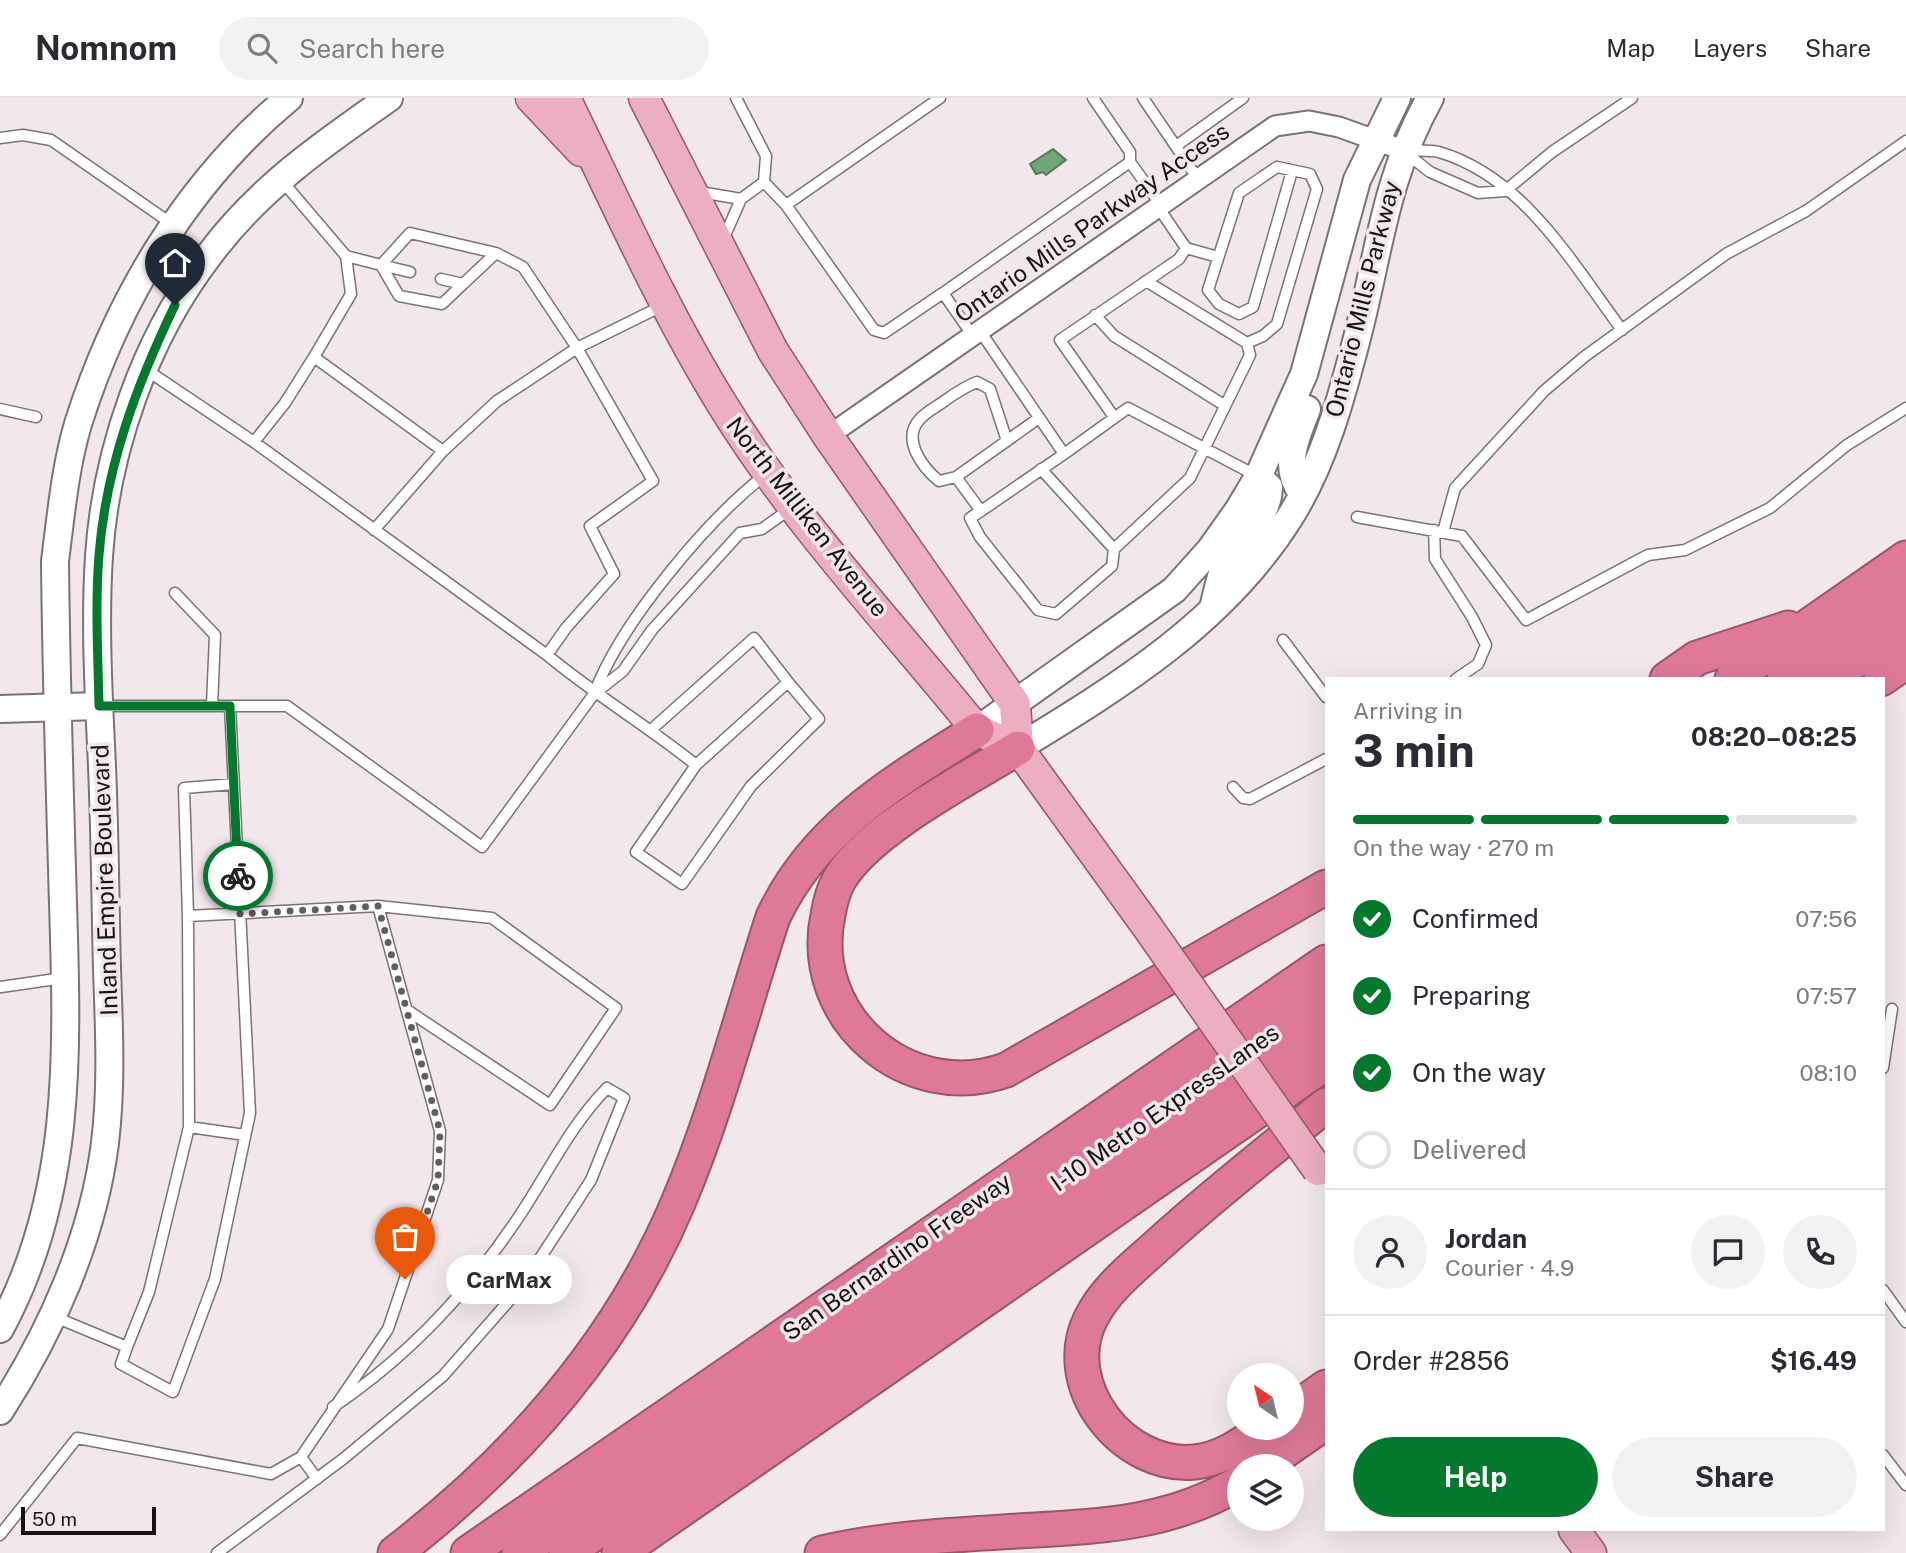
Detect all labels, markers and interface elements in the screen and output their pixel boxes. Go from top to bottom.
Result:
search box [219,17,709,80]
text: Nomnom [35,29,177,67]
icon: search [243,29,281,67]
text: Search here [299,33,445,64]
text: Map [1606,34,1655,62]
text: Layers [1693,34,1767,62]
text: Share [1805,34,1871,62]
street label: Ontario Mills Parkway Access [949,116,1234,328]
street label: Ontario Mills Parkway [1319,178,1405,420]
pin [145,233,205,305]
icon: home [156,244,194,282]
street label: North Milliken Avenue [721,411,894,622]
text: Arriving in [1353,697,1463,724]
text: 08:20–08:25 [1691,721,1857,752]
text: 3 min [1353,723,1475,777]
street label: Inland Empire Boulevard [85,744,123,1016]
text: On the way · 270 m [1353,834,1554,861]
courier [203,841,273,911]
icon: bike [219,857,257,895]
icon: check [1353,900,1391,938]
text: Confirmed [1412,903,1539,934]
text: 07:56 [1795,905,1857,932]
icon: check [1353,977,1391,1015]
text: Preparing [1412,980,1531,1011]
text: 07:57 [1796,982,1857,1009]
street label: I-10 Metro ExpressLanes [1045,1018,1284,1197]
icon: check [1353,1054,1391,1092]
text: On the way [1412,1057,1546,1088]
text: 08:10 [1800,1059,1857,1086]
text: Delivered [1412,1134,1527,1165]
street label: San Bernardino Freeway [777,1166,1016,1346]
pin [375,1207,435,1279]
button: person [1353,1215,1427,1289]
button: chat [1691,1215,1765,1289]
button: phone [1783,1215,1857,1289]
icon: bag [386,1218,424,1256]
text: Jordan [1445,1223,1527,1254]
callout: CarMax [447,1254,573,1304]
text: Courier · 4.9 [1445,1254,1574,1281]
text: CarMax [466,1266,552,1293]
text: Order #2856 [1353,1345,1509,1376]
text: $16.49 [1770,1345,1857,1376]
north arrow [1227,1363,1304,1440]
map controls [1227,1363,1304,1531]
button: Help [1353,1437,1598,1517]
button: Share [1612,1437,1857,1517]
button: layers [1227,1454,1304,1531]
scale bar [21,1504,156,1536]
text: 50 m [32,1508,77,1530]

